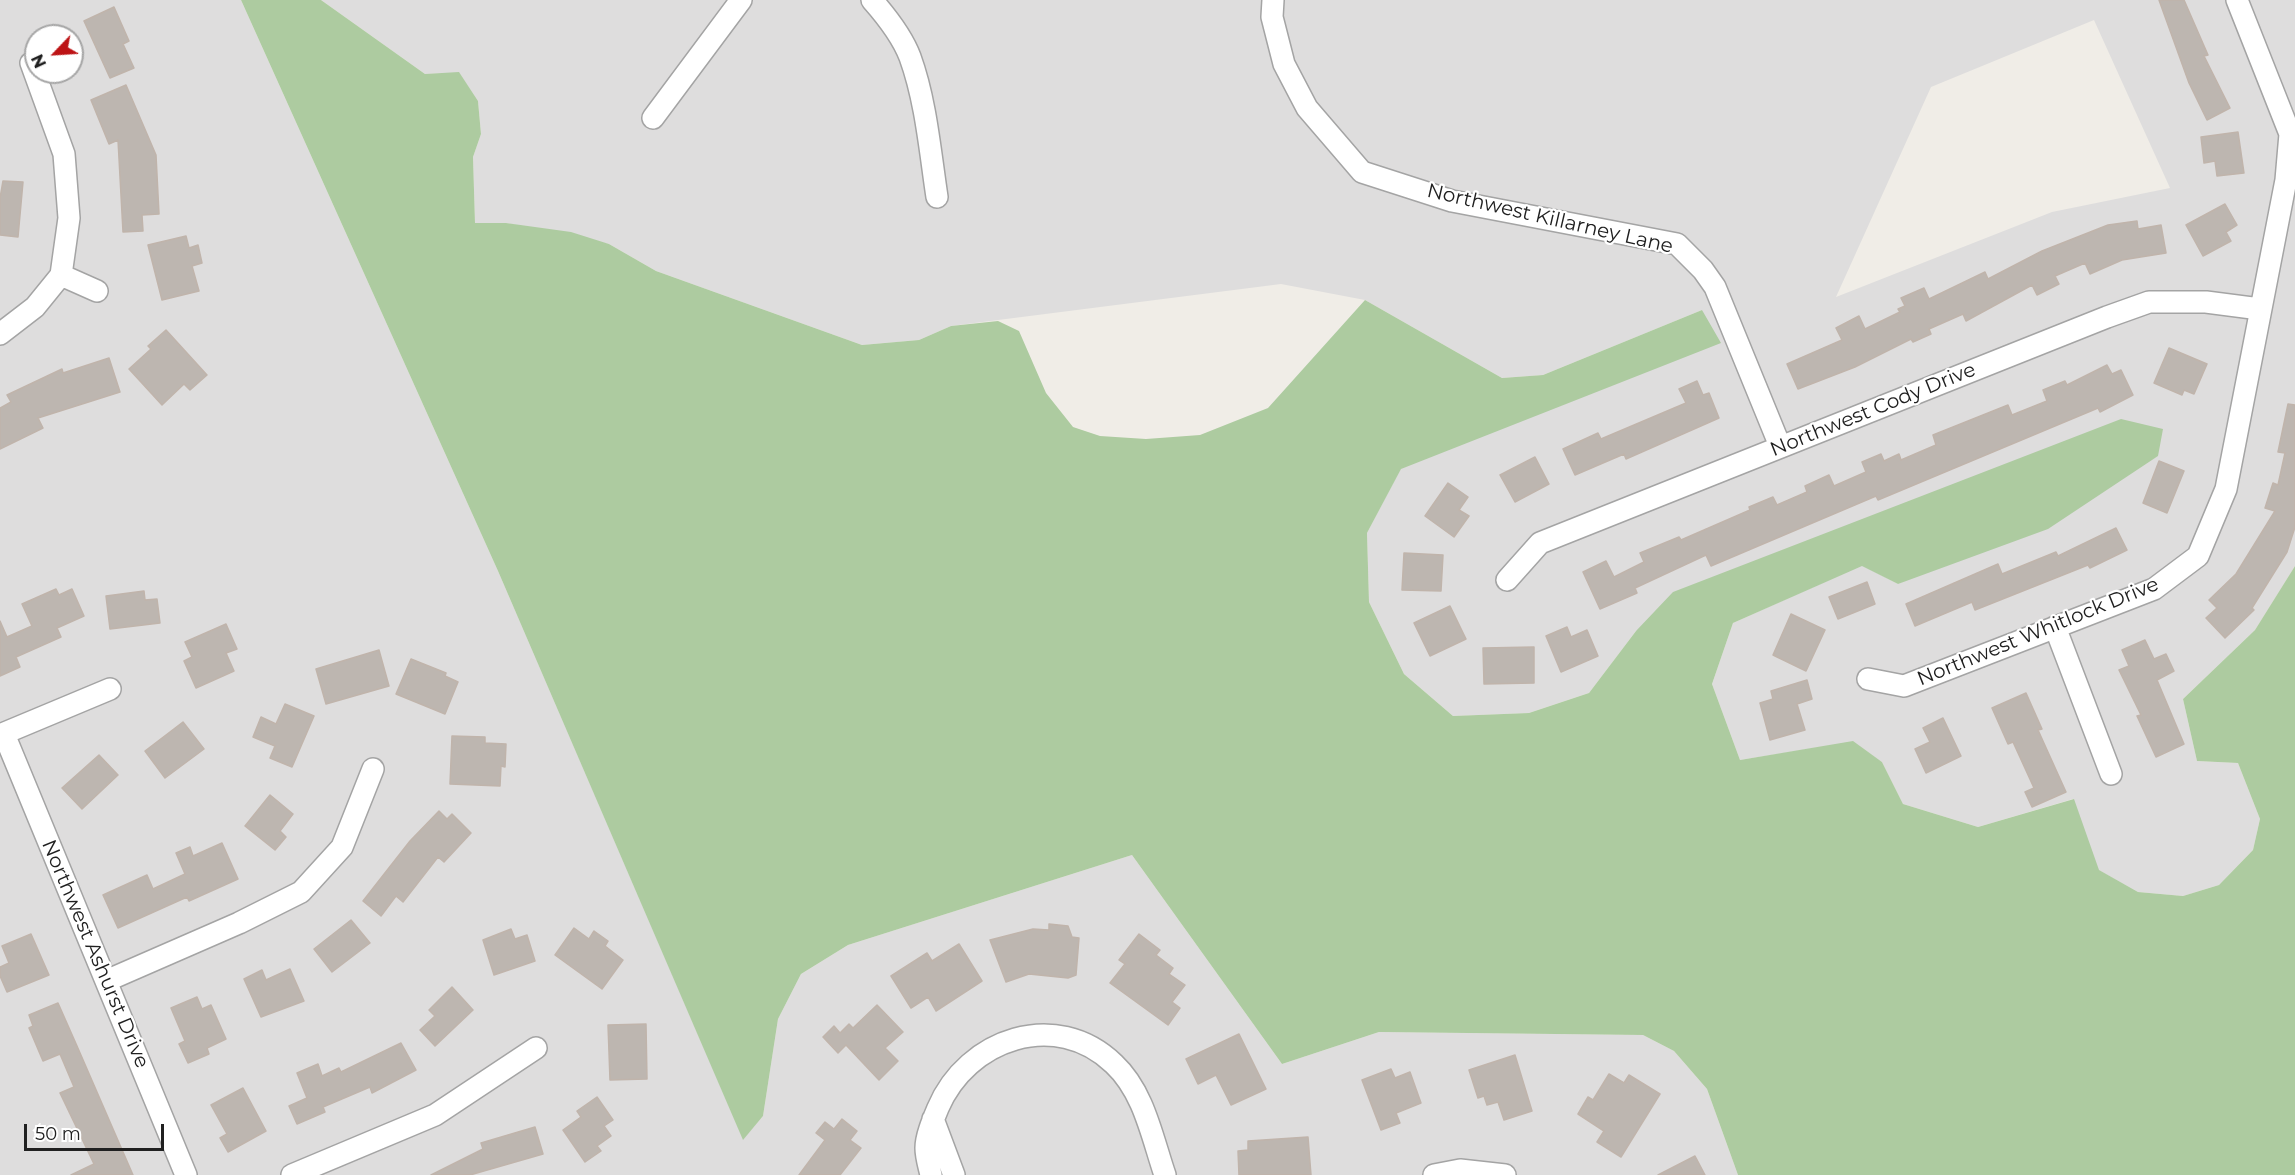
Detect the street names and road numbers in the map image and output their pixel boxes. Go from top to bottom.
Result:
street label: Northwest Killarney Lane [1425,179,1675,259]
street label: Northwest Cody Drive [1767,358,1979,462]
street label: Northwest Whitlock Drive [1914,572,2162,692]
street label: Northwest Ashurst Drive [36,836,154,1072]

